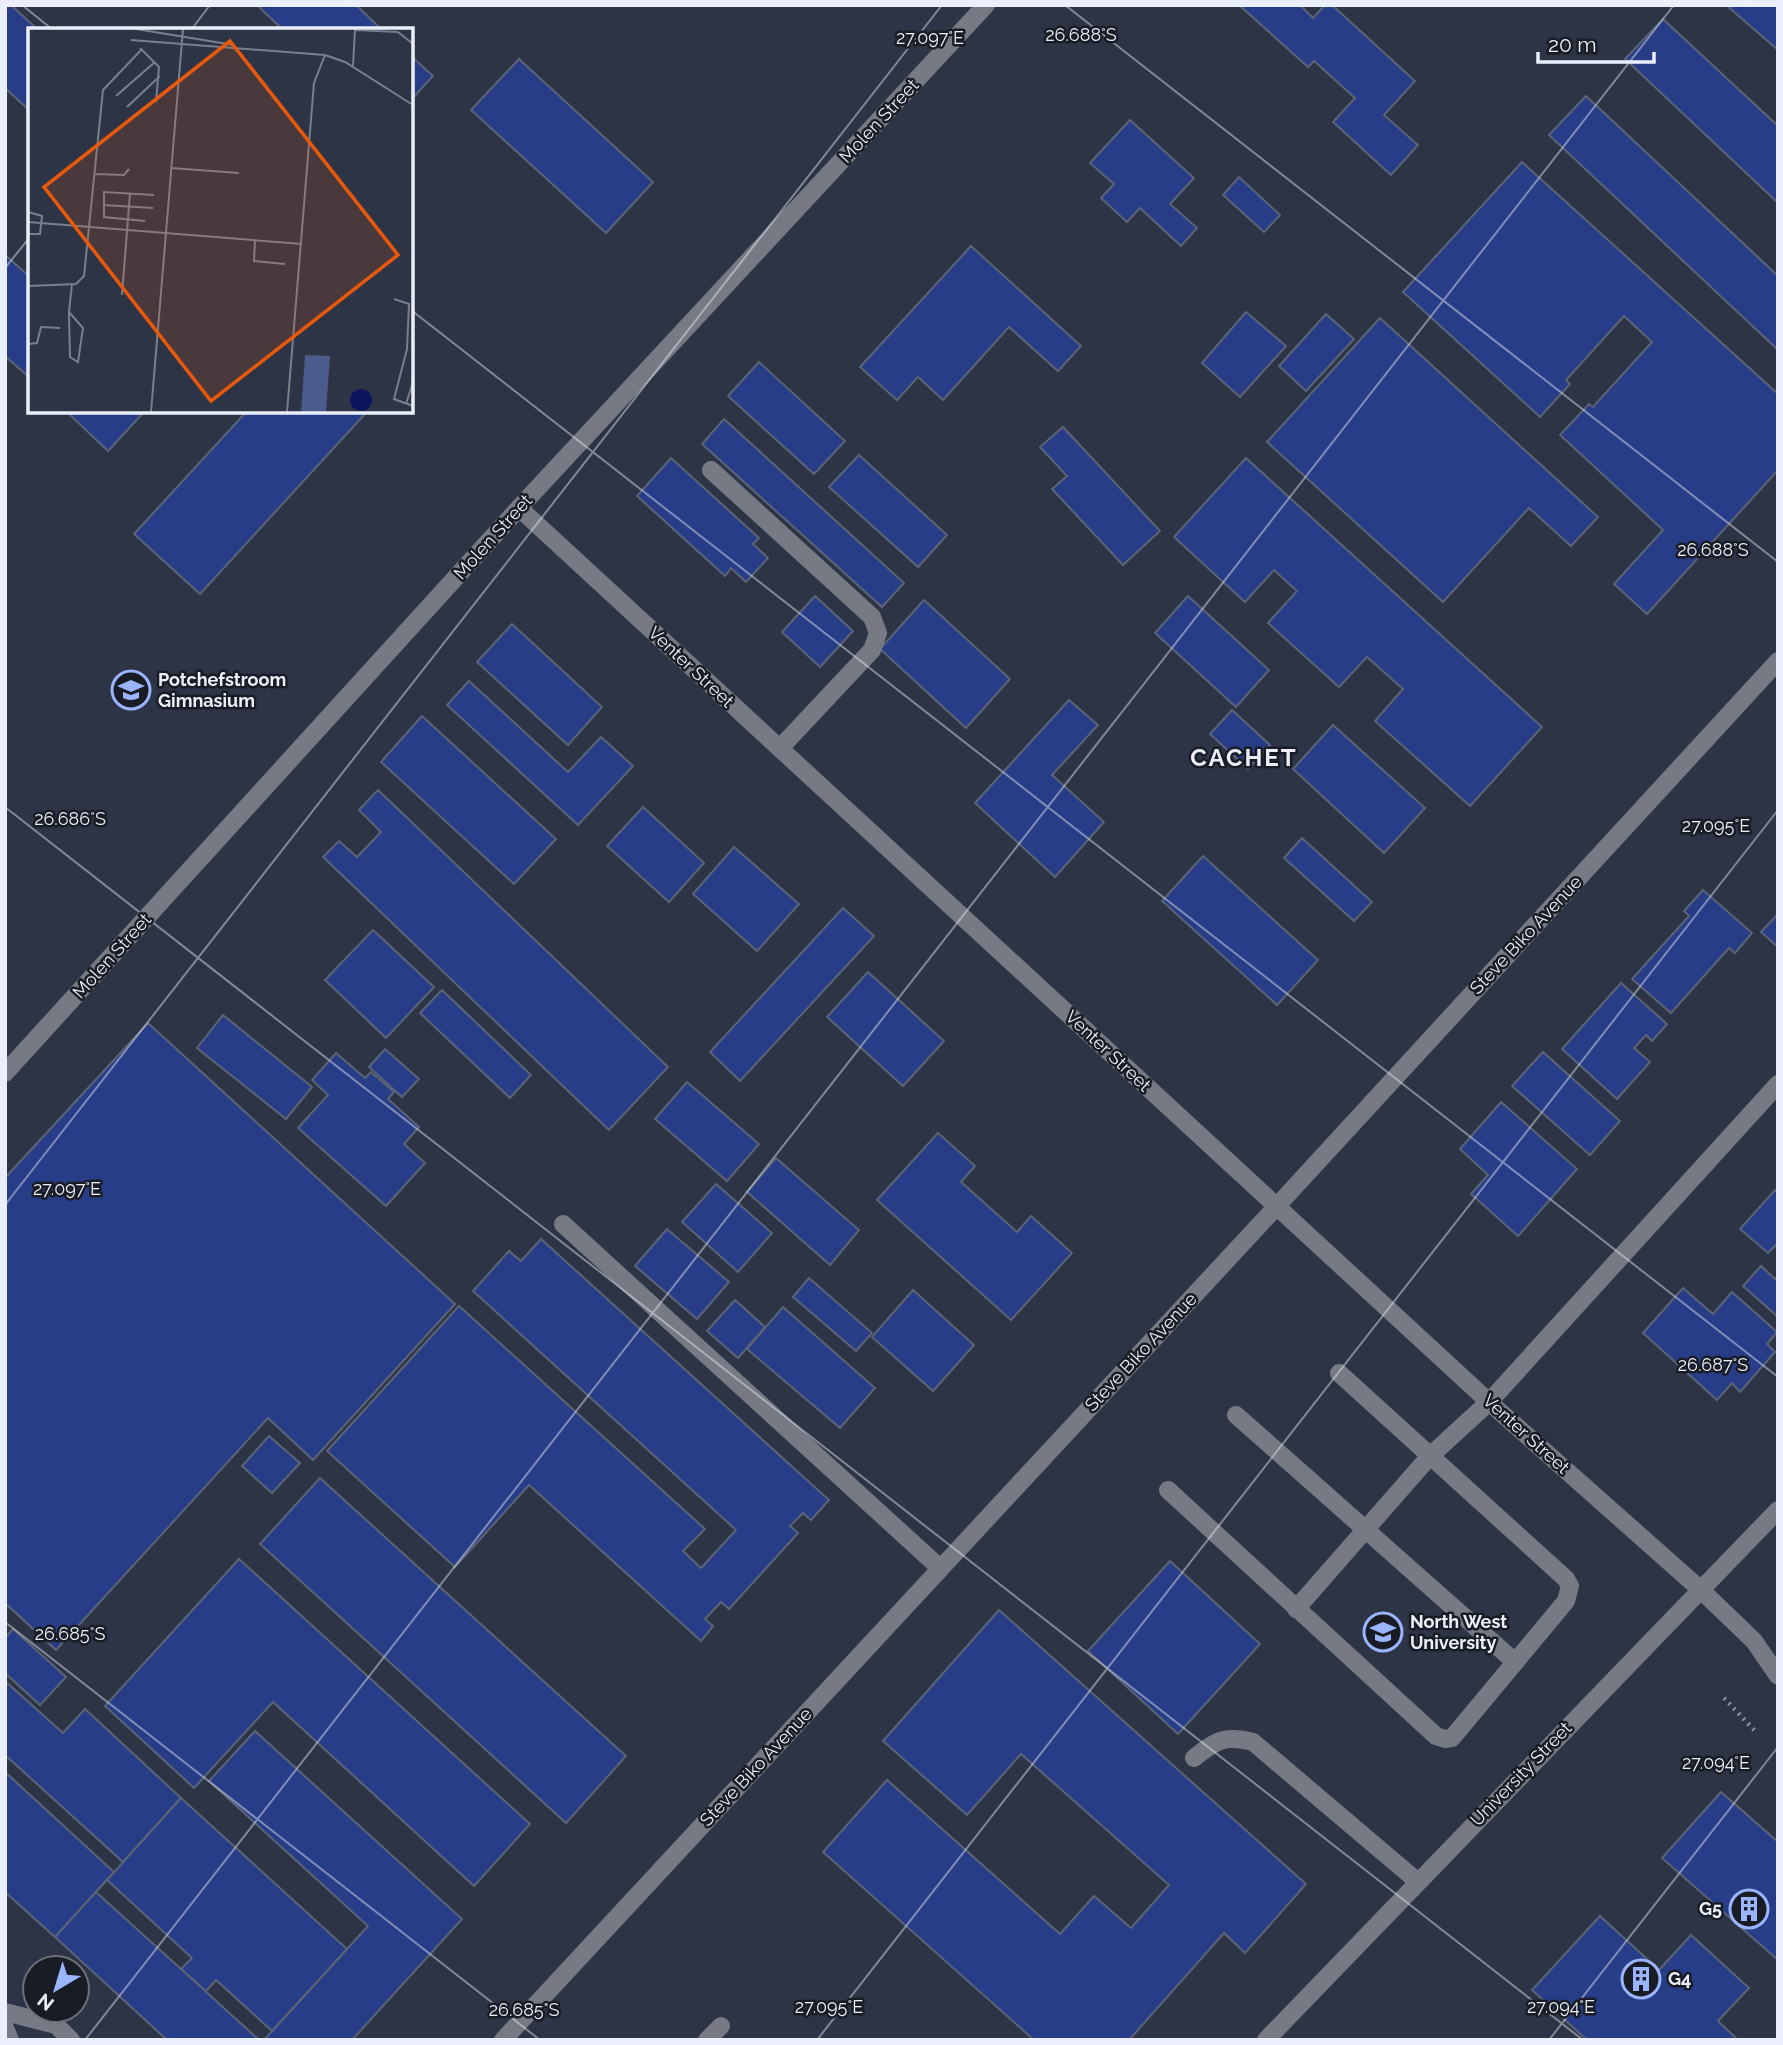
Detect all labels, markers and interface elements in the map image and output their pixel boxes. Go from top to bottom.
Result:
scale bar [1538,21,1654,65]
text: 26.688°S [1045,24,1117,45]
text: 27.097°E [896,27,964,48]
inset map [28,28,413,413]
text: 20 m [1548,32,1596,57]
street label: Molen Street [835,74,923,167]
street label: Molen Street [449,490,536,583]
text: 26.688°S [1677,539,1749,560]
street label: Venter Street [644,622,738,711]
school or university icon: Potchefstroom Gimnasium [110,669,152,711]
place label: Potchefstroom Gimnasium [158,669,286,711]
district label: CACHET [1190,743,1298,772]
text: 26.686°S [34,808,106,829]
text: 27.095°E [1682,815,1750,836]
street label: Steve Biko Avenue [1465,871,1586,998]
street label: Molen Street [68,909,155,1002]
street label: Venter Street [1061,1006,1155,1095]
text: 27.097°E [33,1178,101,1199]
street label: Steve Biko Avenue [1080,1288,1201,1415]
text: 26.687°S [1678,1354,1748,1375]
street label: Venter Street [1479,1389,1574,1478]
school or university icon: North West University [1362,1611,1404,1653]
place label: North West University [1410,1611,1507,1653]
text: 26.685°S [35,1623,105,1644]
street label: Steve Biko Avenue [695,1703,816,1830]
street label: University Street [1466,1717,1576,1830]
text: 27.094°E [1682,1752,1750,1773]
building icon: G5 [1728,1888,1770,1930]
place label: G5 [1699,1898,1722,1919]
north arrow [21,1954,91,2024]
building icon: G4 [1620,1958,1662,2000]
place label: G4 [1668,1968,1691,1989]
text: N [33,1989,58,2016]
text: 27.095°E [795,1996,863,2017]
text: 27.094°E [1527,1996,1595,2017]
text: 26.685°S [489,1999,559,2020]

